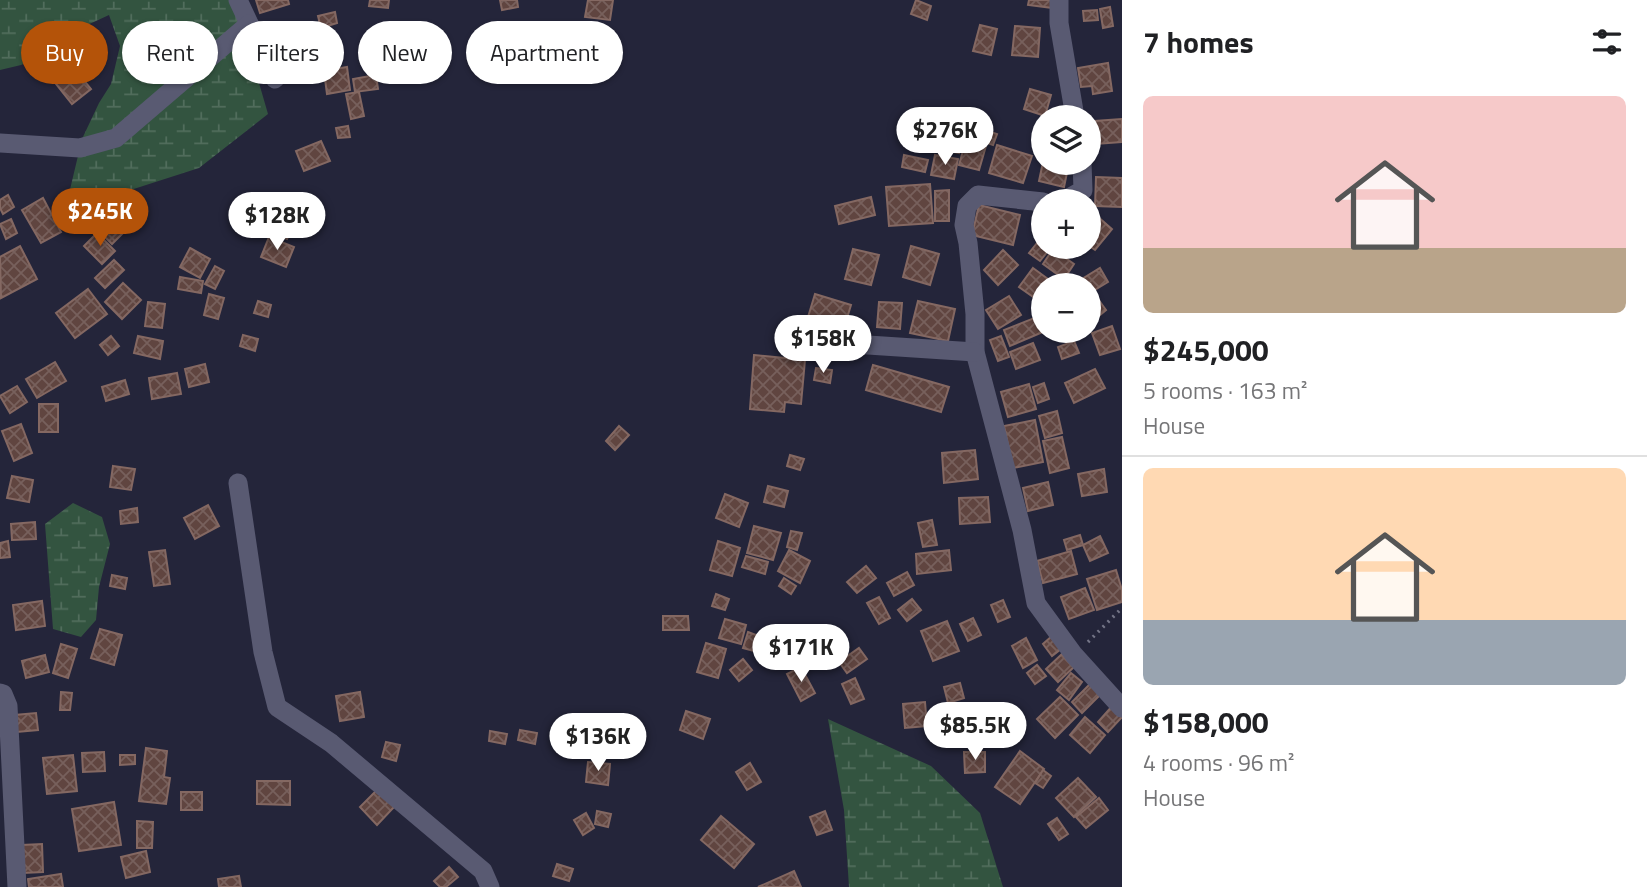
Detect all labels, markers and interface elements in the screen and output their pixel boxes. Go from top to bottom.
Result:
text: 7 homes [1143,19,1254,65]
chip: Buy [21,21,108,84]
chip: Rent [122,21,218,84]
chip: Filters [232,21,344,84]
chip: New [358,21,452,84]
chip: Apartment [466,21,623,84]
icon: filters [1588,23,1626,61]
map controls [1031,105,1101,343]
button: layers [1031,105,1101,175]
pin: $276K [896,108,994,167]
text: $276K [912,112,978,147]
icon: home [1322,142,1448,268]
pin: $245K [51,188,149,248]
button: + [1031,189,1101,259]
pin: $128K [228,192,326,252]
text: $245K [67,193,133,228]
text: $128K [244,197,310,232]
button: − [1031,273,1101,343]
pin: $158K [774,316,872,375]
text: $158K [790,320,856,355]
text: $245,000 [1143,327,1269,373]
text: 5 rooms · 163 m² [1143,373,1307,408]
text: House [1143,408,1205,443]
icon: home [1322,514,1448,640]
pin: $171K [752,624,850,684]
text: $171K [768,629,834,664]
text: $158,000 [1143,699,1269,745]
pin: $85.5K [918,702,1032,762]
text: $85.5K [939,707,1011,742]
pin: $136K [549,714,647,773]
text: $136K [565,718,631,753]
text: 4 rooms · 96 m² [1143,745,1294,780]
text: House [1143,780,1205,815]

